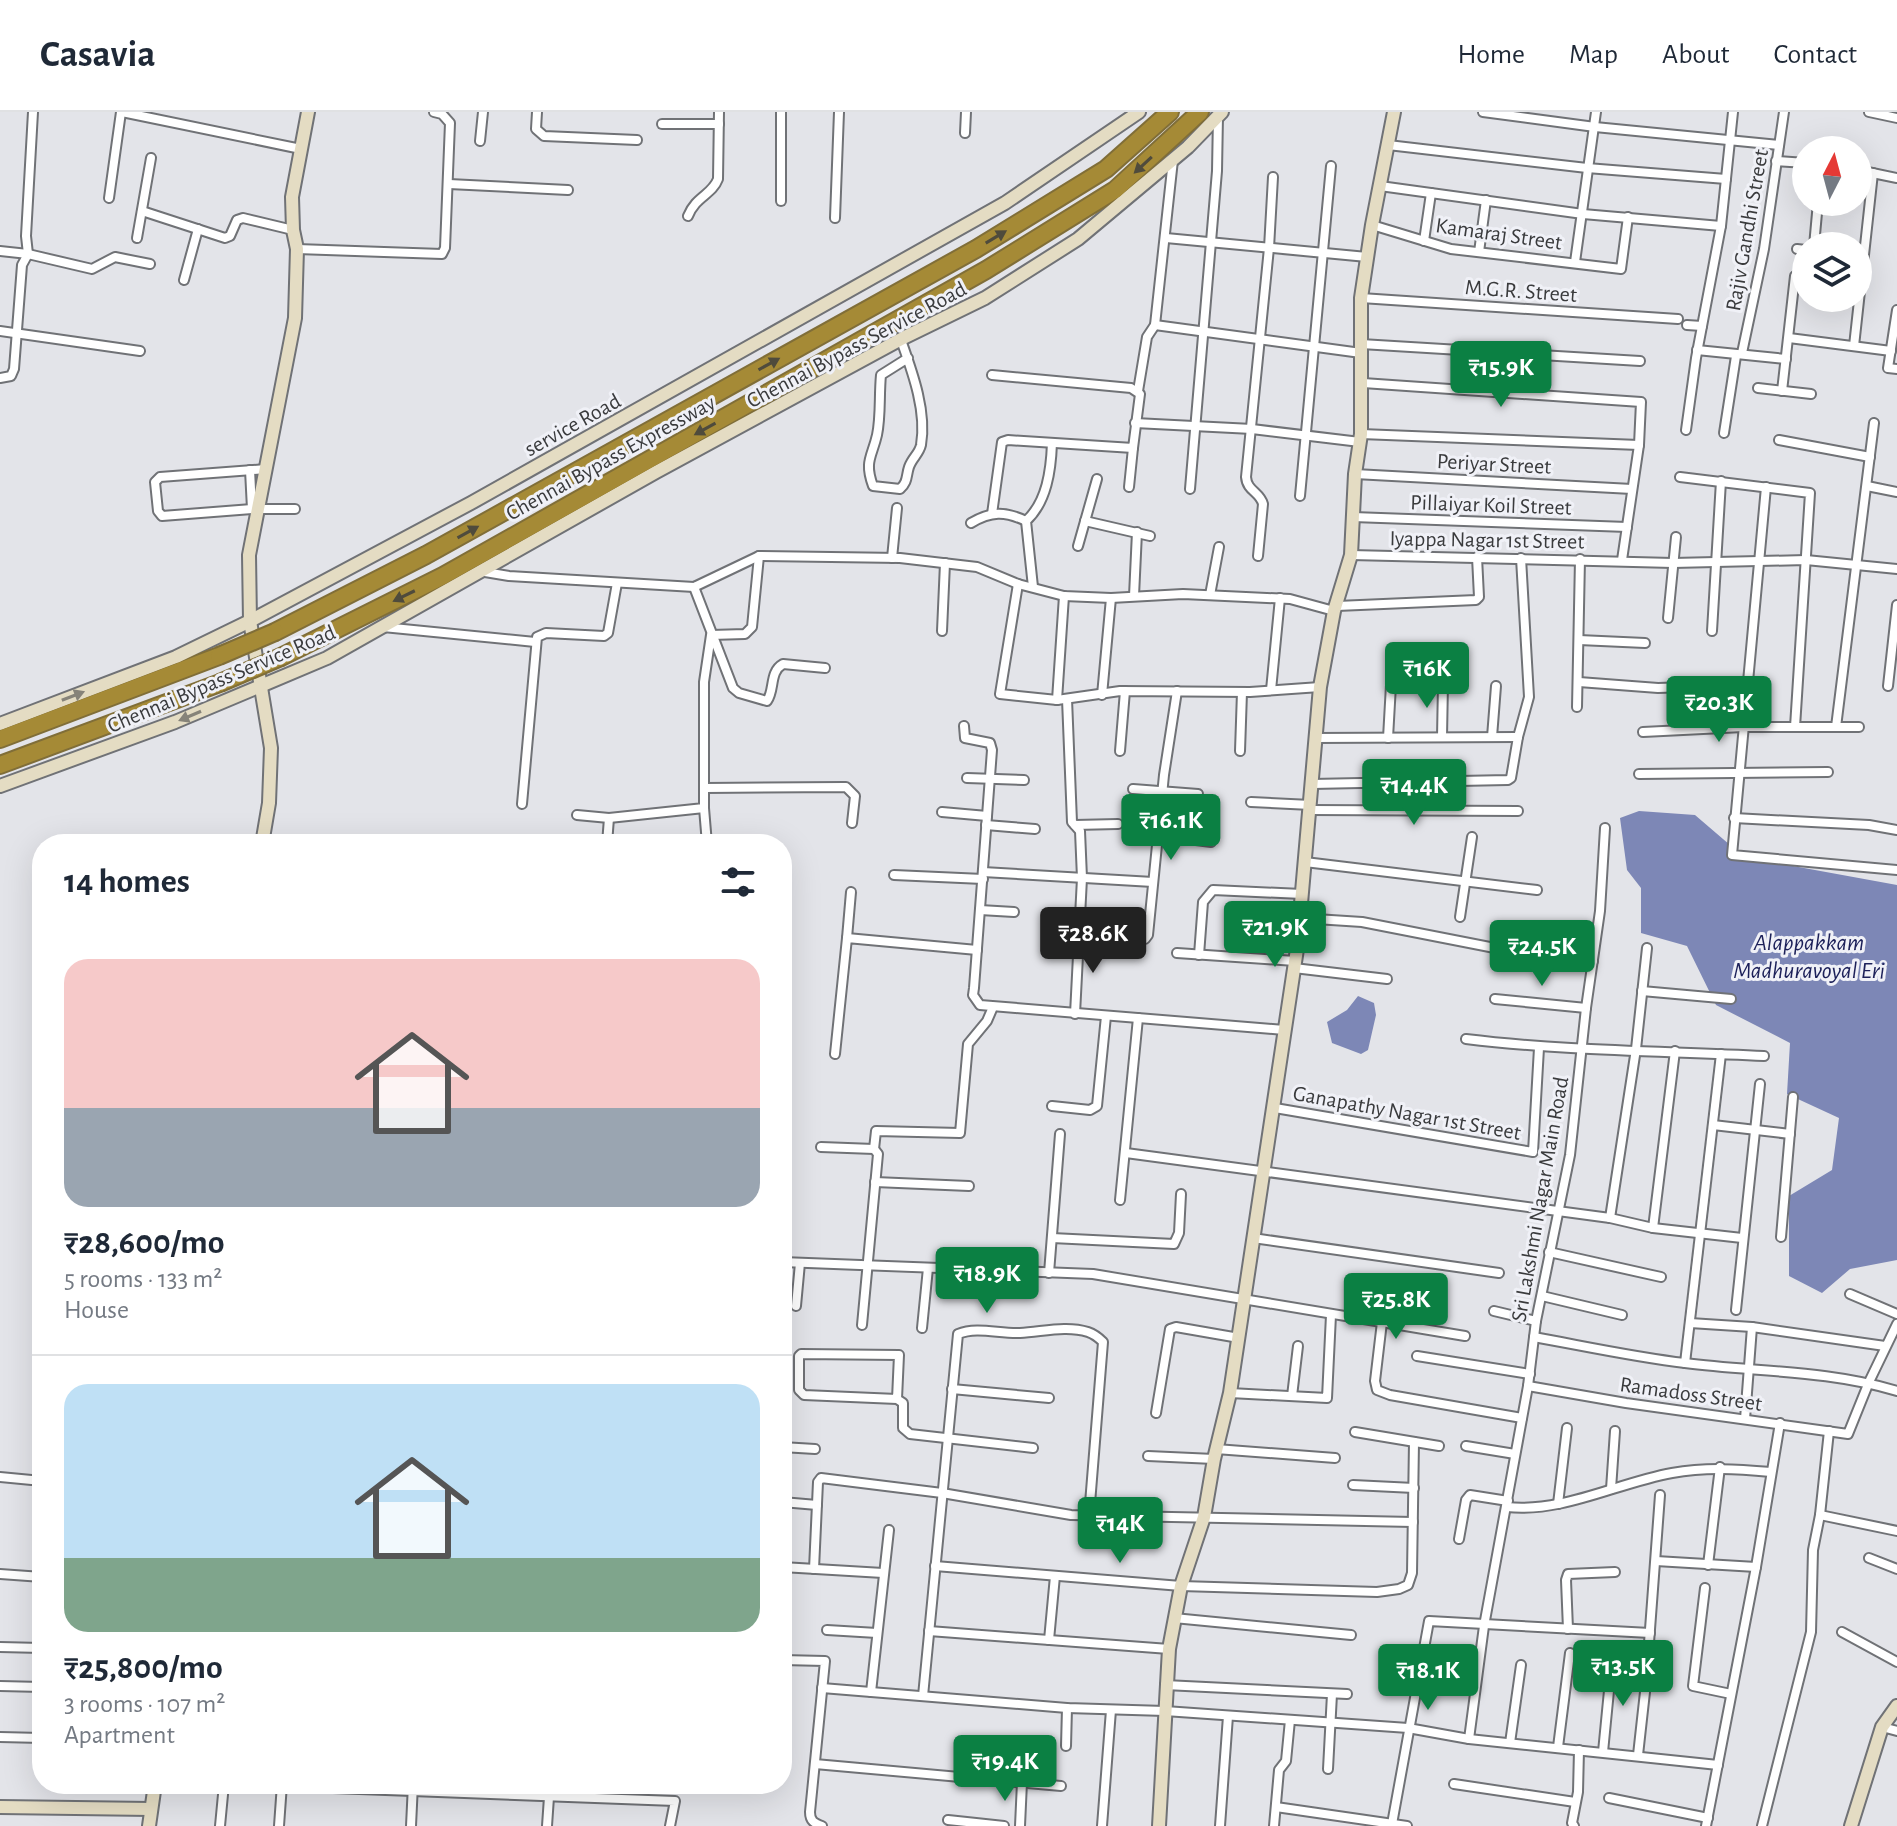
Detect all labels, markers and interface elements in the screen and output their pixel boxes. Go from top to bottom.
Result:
text: Casavia [40,36,156,74]
text: Home [1458,41,1525,69]
text: Map [1569,41,1618,69]
text: About [1662,41,1730,69]
text: Contact [1774,41,1857,69]
north arrow [1792,136,1872,216]
map controls [1792,136,1872,312]
street label: Rajiv Gandhi Street [1722,148,1772,313]
one-way arrow [1133,155,1152,173]
street label: Kamaraj Street [1434,214,1564,254]
one-way arrow [985,230,1007,244]
button: layers [1792,232,1872,312]
street label: M.G.R. Street [1464,276,1578,306]
street label: Chennai Bypass Service Road [743,278,970,412]
pin: ₹15.9K [1436,341,1566,409]
text: ₹15.9K [1468,354,1534,380]
one-way arrow [758,358,780,372]
street label: service Road [521,389,624,460]
street label: Chennai Bypass Expressway [502,391,719,525]
one-way arrow [694,421,716,435]
street label: Periyar Street [1436,450,1552,478]
street label: Pillaiyar Koil Street [1410,491,1572,519]
one-way arrow [457,525,480,538]
street label: Iyappa Nagar 1st Street [1389,527,1584,553]
one-way arrow [393,589,416,603]
street label: Chennai Bypass Service Road [104,621,339,737]
pin: ₹16K [1380,642,1474,710]
text: ₹16K [1403,655,1451,681]
pin: ₹20.3K [1654,676,1784,744]
one-way arrow [61,689,85,702]
text: ₹20.3K [1684,689,1754,715]
one-way arrow [178,709,202,722]
pin: ₹14.4K [1349,759,1479,827]
text: ₹14.4K [1380,772,1448,798]
pin: ₹16.1K [1106,794,1236,862]
text: ₹16.1K [1139,807,1203,833]
icon: filters [716,860,760,904]
text: 14 homes [64,865,190,899]
pin: ₹21.9K [1210,901,1340,969]
pin: ₹28.6K [1028,907,1158,975]
text: ₹21.9K [1242,914,1308,940]
text: ₹28.6K [1058,920,1128,946]
pin: ₹24.5K [1477,920,1607,988]
water label: Alappakkam Madhuravoyal Eri [1733,931,1885,983]
text: ₹24.5K [1508,933,1576,959]
icon: home [340,1011,484,1155]
street label: Sri Lakshmi Nagar Main Road [1508,1075,1572,1324]
street label: Ganapathy Nagar 1st Street [1291,1082,1522,1144]
text: ₹28,600/mo [64,1226,225,1260]
pin: ₹18.9K [922,1247,1052,1315]
text: ₹18.9K [954,1260,1020,1286]
text: 5 rooms · 133 m² [64,1266,222,1292]
pin: ₹25.8K [1331,1273,1461,1341]
text: ₹25.8K [1362,1286,1430,1312]
text: House [64,1297,129,1323]
street label: Ramadoss Street [1618,1373,1763,1415]
icon: home [340,1436,484,1580]
pin: ₹14K [1073,1497,1167,1565]
text: ₹14K [1096,1510,1144,1536]
pin: ₹13.5K [1558,1640,1688,1708]
pin: ₹18.1K [1363,1644,1493,1712]
text: ₹25,800/mo [64,1651,223,1685]
text: ₹13.5K [1591,1653,1655,1679]
text: ₹18.1K [1396,1657,1460,1683]
text: 3 rooms · 107 m² [64,1691,225,1717]
text: Apartment [64,1722,175,1748]
pin: ₹19.4K [940,1735,1070,1803]
text: ₹19.4K [971,1748,1039,1774]

